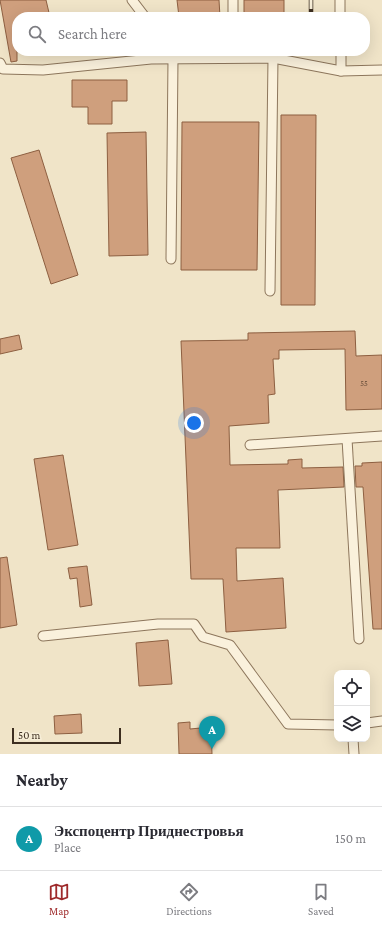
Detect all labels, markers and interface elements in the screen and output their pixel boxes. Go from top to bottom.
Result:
search box [12,12,370,56]
icon: search [26,23,48,45]
text: Search here [58,26,127,42]
house number: 55 [360,379,368,388]
your location [184,413,204,433]
map controls [334,670,370,742]
button: locate [334,670,370,706]
button: layers [334,706,370,742]
pin: A [199,716,225,749]
scale bar [12,726,121,745]
text: 50 m [18,729,40,741]
text: Nearby [16,771,68,790]
text: Экспоцентр Приднестровья [54,823,244,839]
text: A [25,831,33,846]
text: 150 m [335,831,366,846]
text: Place [54,840,81,855]
tab: Map [48,881,70,917]
tab: Directions [166,881,212,917]
tab: Saved [308,881,334,917]

